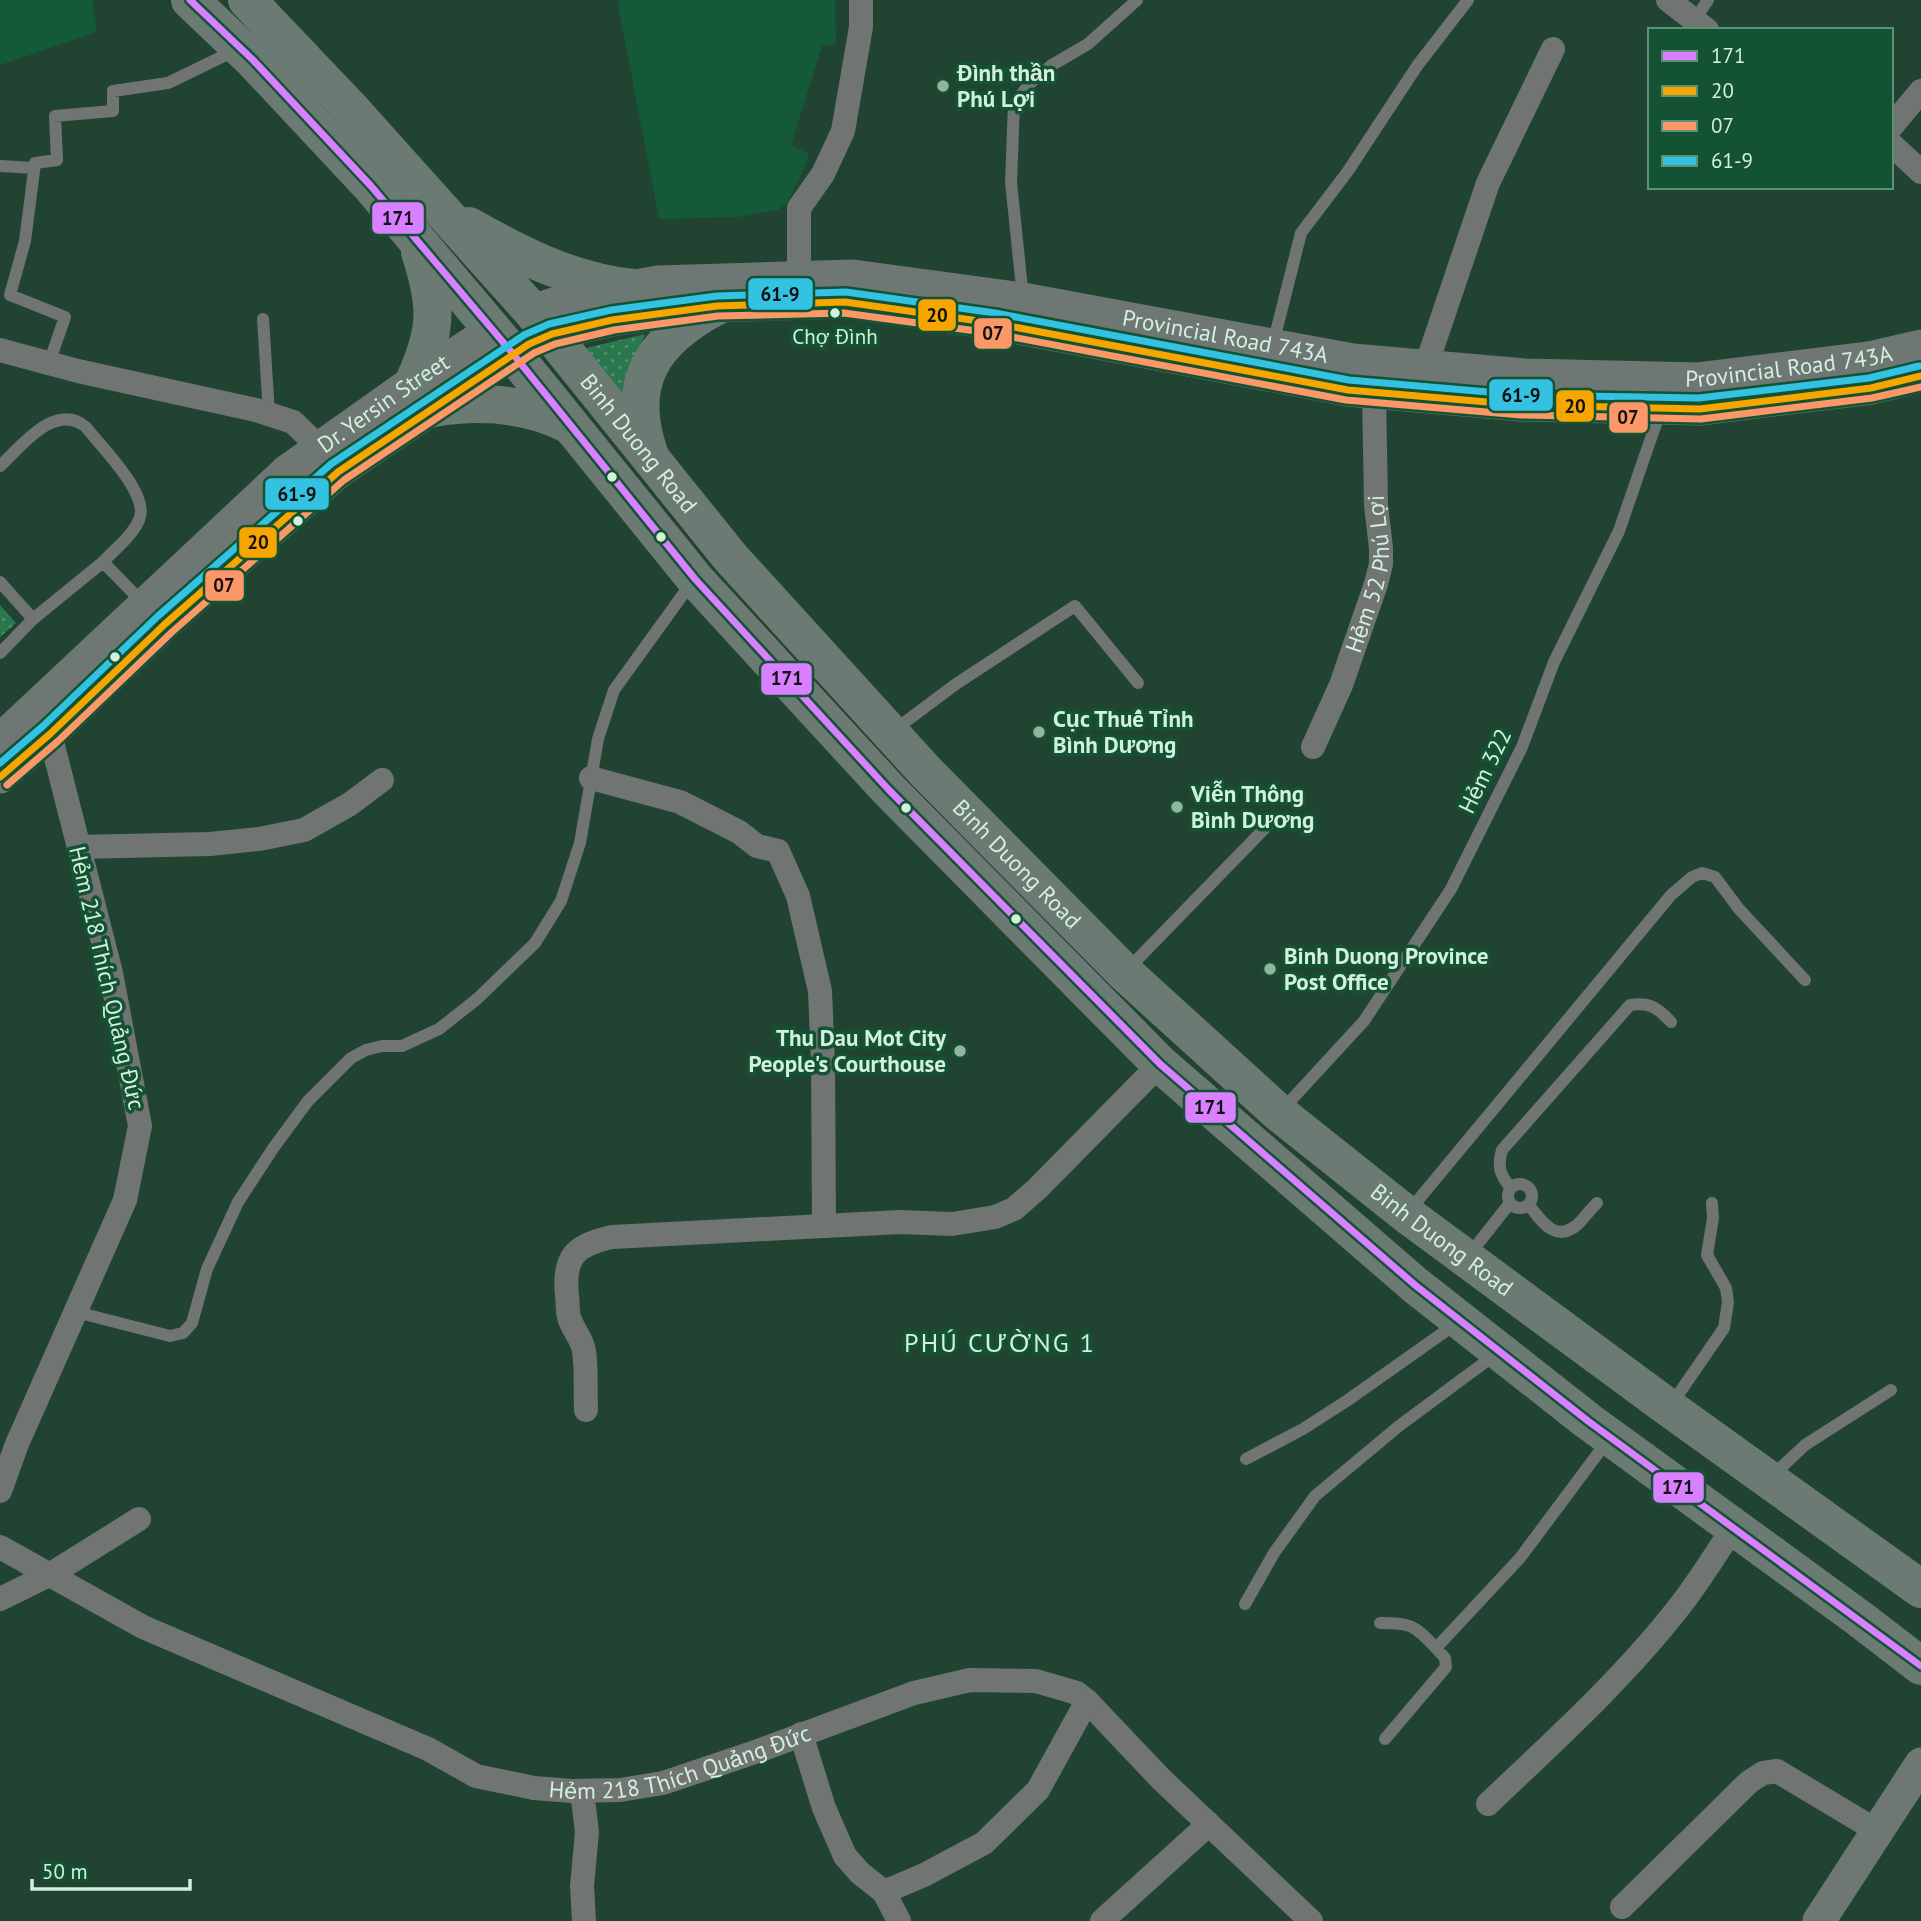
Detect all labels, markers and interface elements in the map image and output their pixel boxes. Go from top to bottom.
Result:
legend [1648,28,1893,189]
text: 171 [1711,42,1745,69]
place label: Đình thần Phú Lợi [956,58,1055,113]
text: 20 [1711,77,1734,104]
marker: Đình thần Phú Lợi [935,78,951,94]
text: 07 [1711,112,1734,139]
text: 61-9 [1711,147,1753,174]
line badge: 171 [371,201,425,235]
text: 171 [382,206,414,230]
line badge: 61-9 [747,277,814,311]
text: 61-9 [760,282,800,306]
line badge: 20 [917,298,957,332]
text: 20 [926,303,948,327]
street label: Provincial Road 743A [1120,303,1331,369]
marker: Chợ Đình [828,306,842,320]
line badge: 07 [973,317,1013,350]
text: 07 [982,321,1004,345]
place label: Chợ Đình [792,323,878,350]
street label: Provincial Road 743A [1685,338,1896,393]
street label: Dr. Yersin Street [312,347,454,459]
street label: Binh Duong Road [574,368,704,519]
line badge: 61-9 [1488,378,1554,412]
text: 61-9 [1501,383,1541,407]
line badge: 20 [1555,389,1595,423]
text: 20 [1564,394,1586,418]
line badge: 07 [1608,401,1649,434]
text: 07 [1617,405,1639,429]
unlabelled marker [605,470,619,484]
line badge: 61-9 [264,477,330,511]
text: 61-9 [277,482,317,506]
street label: Hẻm 52 Phú Lợi [1338,495,1396,656]
unlabelled marker [291,514,305,528]
line badge: 20 [238,526,278,559]
text: 20 [247,530,269,554]
unlabelled marker [654,530,668,544]
line badge: 07 [204,569,245,602]
text: 07 [213,573,235,597]
unlabelled marker [108,650,122,664]
line badge: 171 [760,662,813,696]
text: 171 [771,666,803,690]
place label: Cục Thuế Tỉnh Bình Dương [1053,704,1193,759]
marker: Cục Thuế Tỉnh Bình Dương [1031,724,1047,740]
street label: Hẻm 322 [1452,724,1517,818]
place label: Viễn Thông Bình Dương [1190,779,1314,834]
street label: Binh Duong Road [947,793,1088,934]
marker: Viễn Thông Bình Dương [1169,799,1185,815]
unlabelled marker [899,801,913,815]
street label: Hẻm 218 Thích Quảng Đức [63,843,152,1112]
unlabelled marker [1009,912,1023,926]
place label: Binh Duong Province Post Office [1284,941,1489,996]
marker: Binh Duong Province Post Office [1262,961,1278,977]
place label: Thu Dau Mot City People's Courthouse [748,1023,947,1078]
marker: Thu Dau Mot City People's Courthouse [952,1043,968,1059]
line badge: 171 [1184,1091,1237,1124]
text: 171 [1194,1095,1226,1119]
street label: Binh Duong Road [1365,1177,1519,1302]
district label: PHÚ CƯỜNG 1 [904,1326,1096,1359]
line badge: 171 [1652,1471,1705,1504]
text: 171 [1662,1475,1694,1499]
street label: Hẻm 218 Thích Quảng Đức [548,1718,814,1805]
scale bar [32,1848,189,1892]
text: 50 m [42,1858,88,1885]

